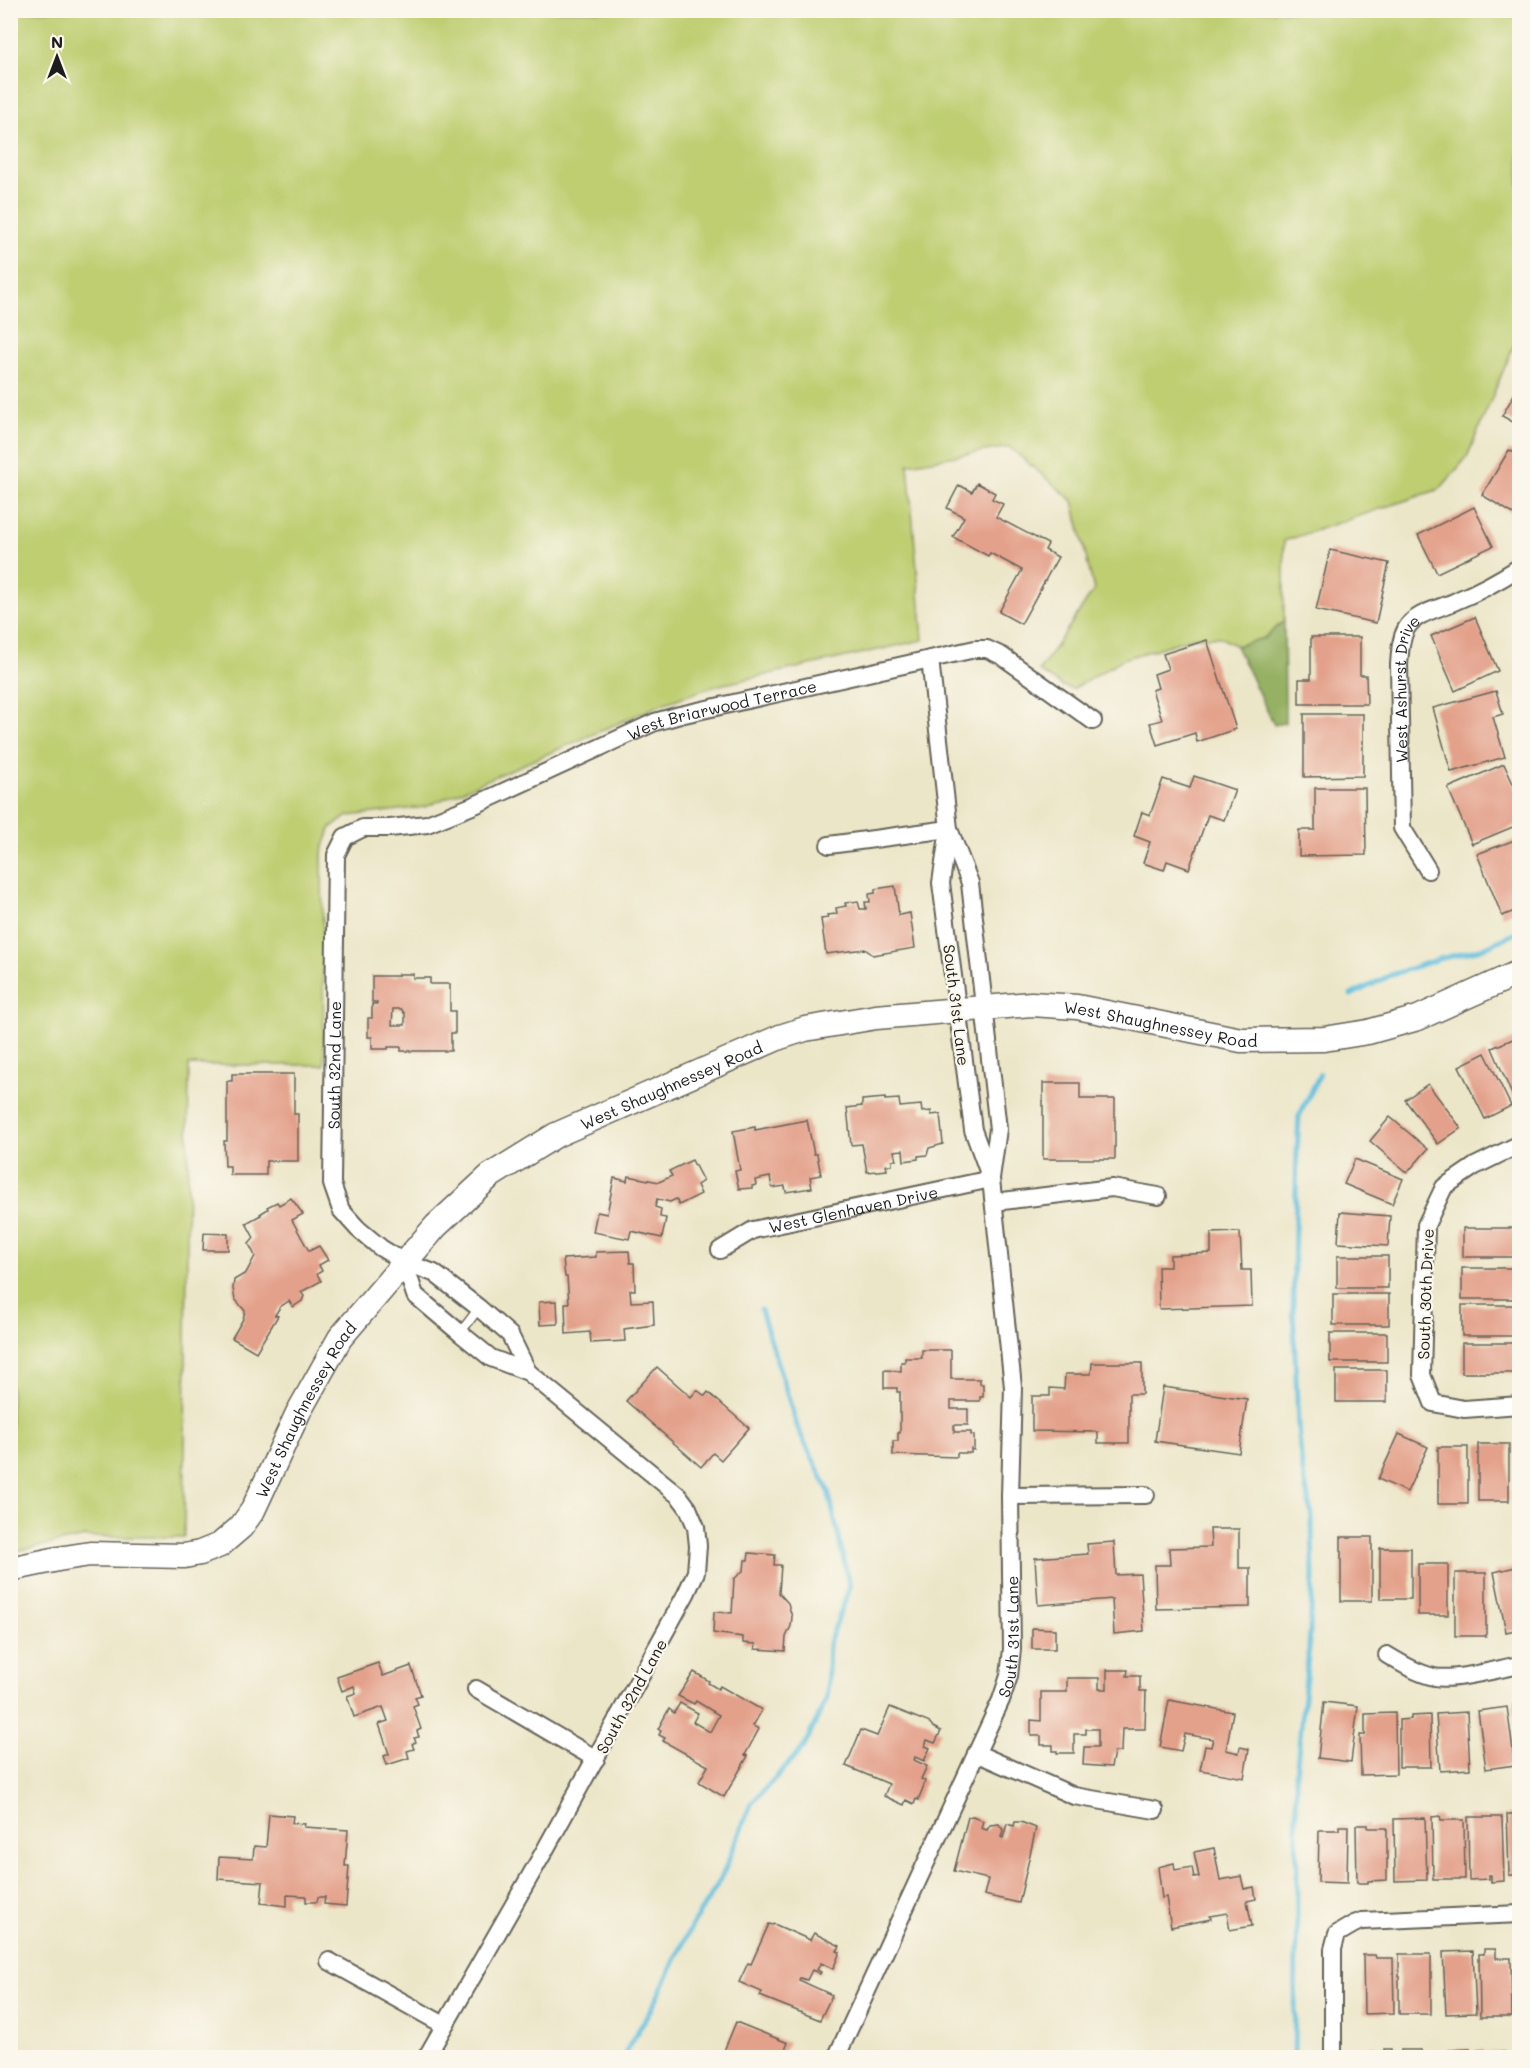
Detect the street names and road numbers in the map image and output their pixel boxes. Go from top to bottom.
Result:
street label: West Ashurst Drive [1388,609,1424,763]
street label: West Briarwood Terrace [623,674,819,744]
street label: South 31st Lane [939,943,975,1067]
street label: West Shaughnessey Road [1063,996,1257,1051]
street label: South 32nd Lane [322,1001,345,1129]
street label: West Shaughnessey Road [577,1036,765,1134]
street label: West Glenhaven Drive [767,1180,940,1237]
street label: South 30th Drive [1412,1228,1438,1360]
street label: West Shaughnessey Road [250,1317,360,1501]
street label: South 31st Lane [992,1575,1023,1700]
street label: South 32nd Lane [591,1635,671,1757]

